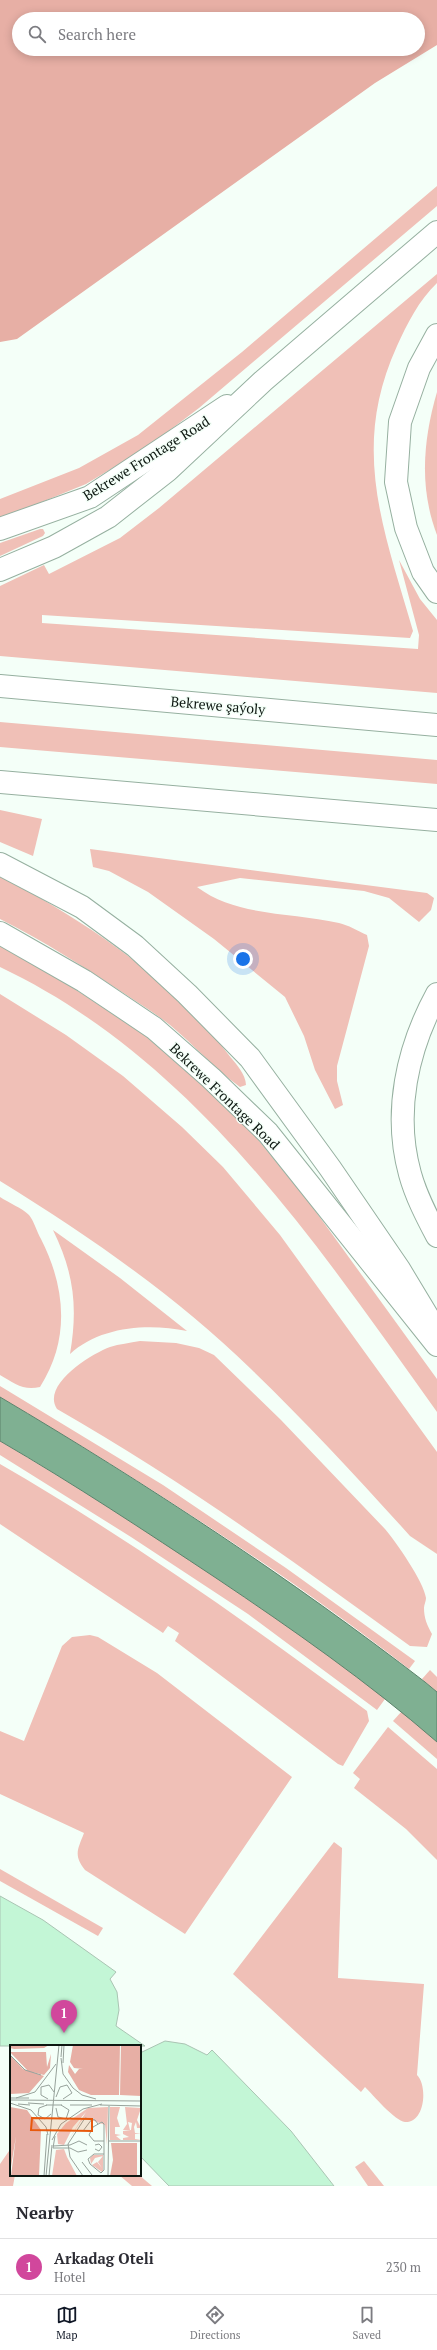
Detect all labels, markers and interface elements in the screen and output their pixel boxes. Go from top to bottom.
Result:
search box [12,12,425,56]
icon: search [26,23,48,45]
text: Search here [58,24,136,44]
street label: Bekrewe Frontage Road [79,411,213,505]
street label: Bekrewe şaýoly [170,691,267,719]
your location [233,949,253,969]
street label: Bekrewe Frontage Road [166,1038,284,1154]
pin: 1 [51,2000,77,2033]
inset map [10,2045,141,2176]
text: Nearby [16,2201,74,2224]
text: Arkadag Oteli [54,2248,154,2268]
text: 1 [25,2258,33,2276]
text: 230 m [386,2258,421,2276]
text: Hotel [54,2268,86,2286]
tab: Map [56,2304,78,2342]
tab: Directions [190,2304,241,2342]
tab: Saved [353,2304,381,2342]

